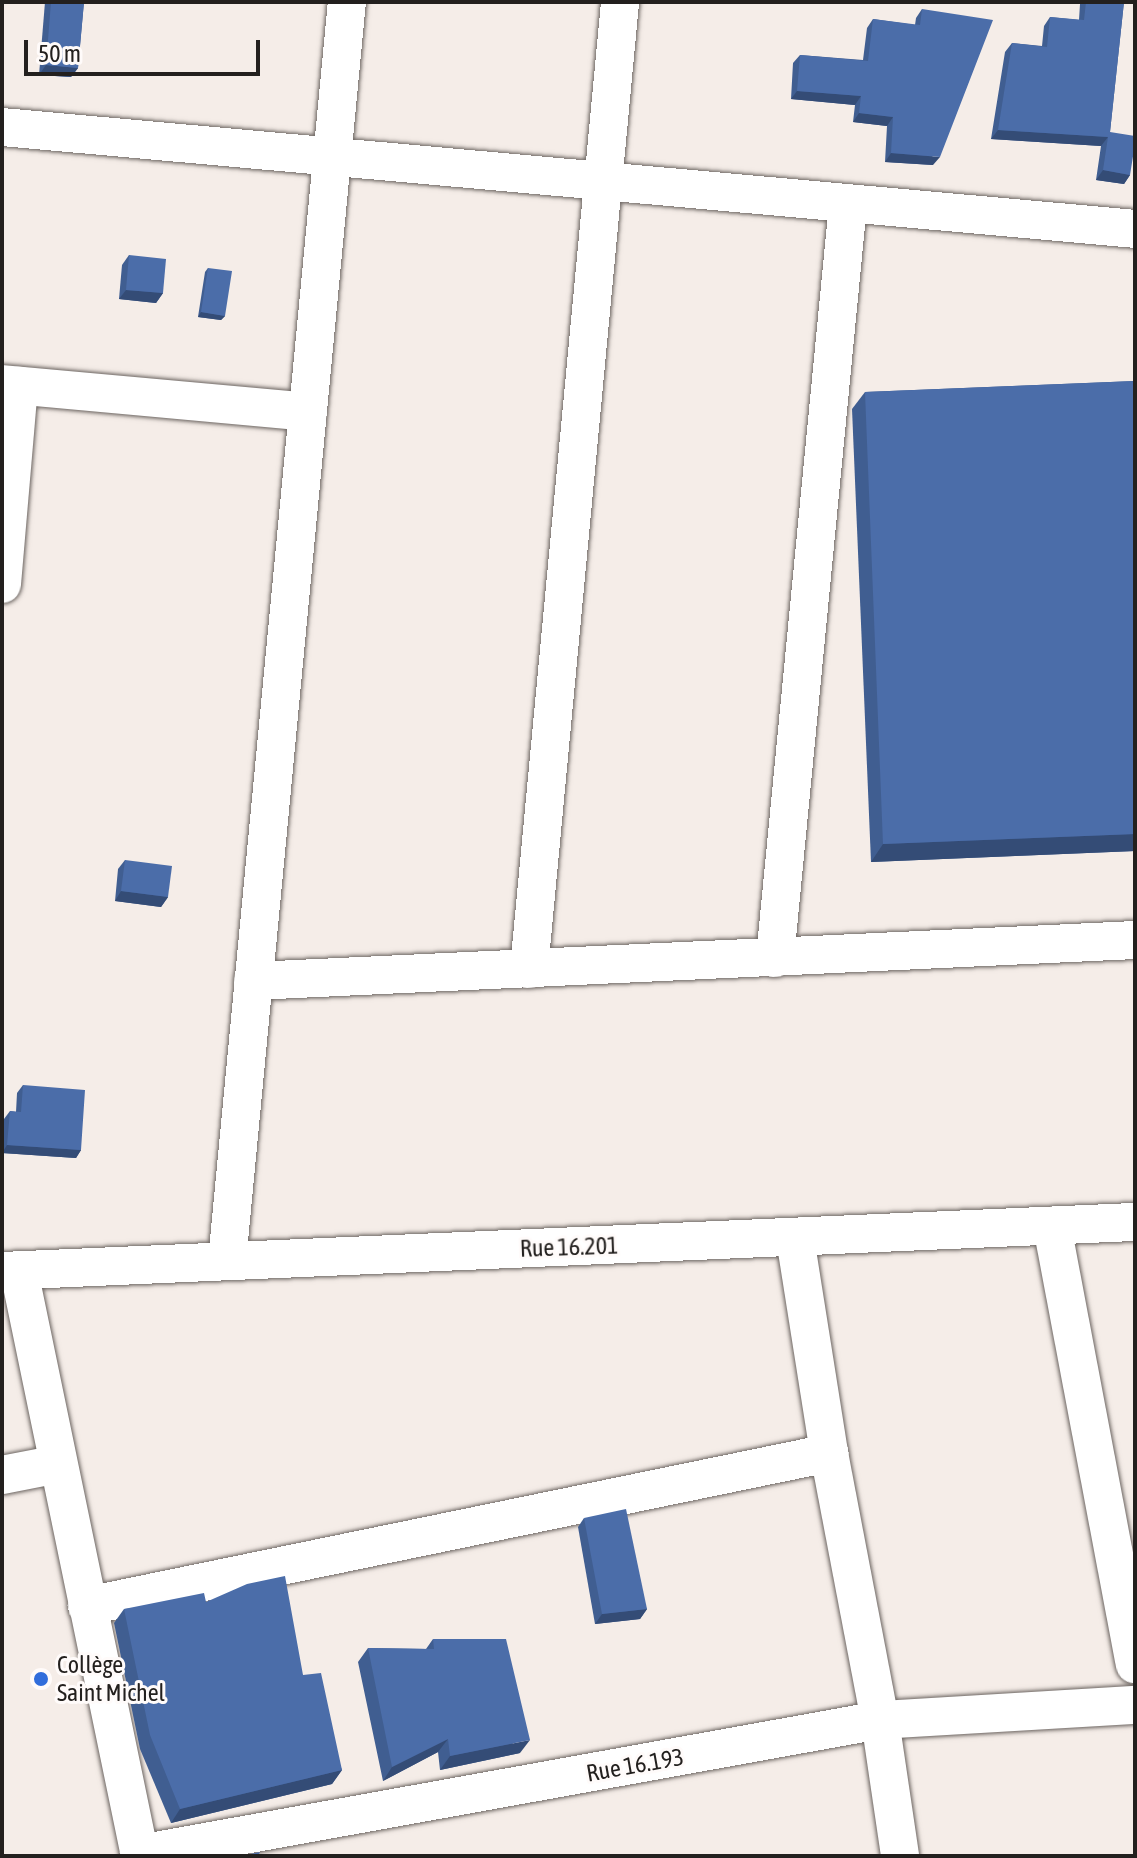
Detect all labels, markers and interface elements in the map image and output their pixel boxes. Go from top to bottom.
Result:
scale bar [28,24,264,74]
text: 50 m [38,40,81,67]
street label: Rue 16.201 [519,1231,619,1263]
place label: Collège Saint Michel [57,1651,165,1707]
marker: Collège Saint Michel [32,1670,50,1688]
street label: Rue 16.193 [584,1742,686,1788]

